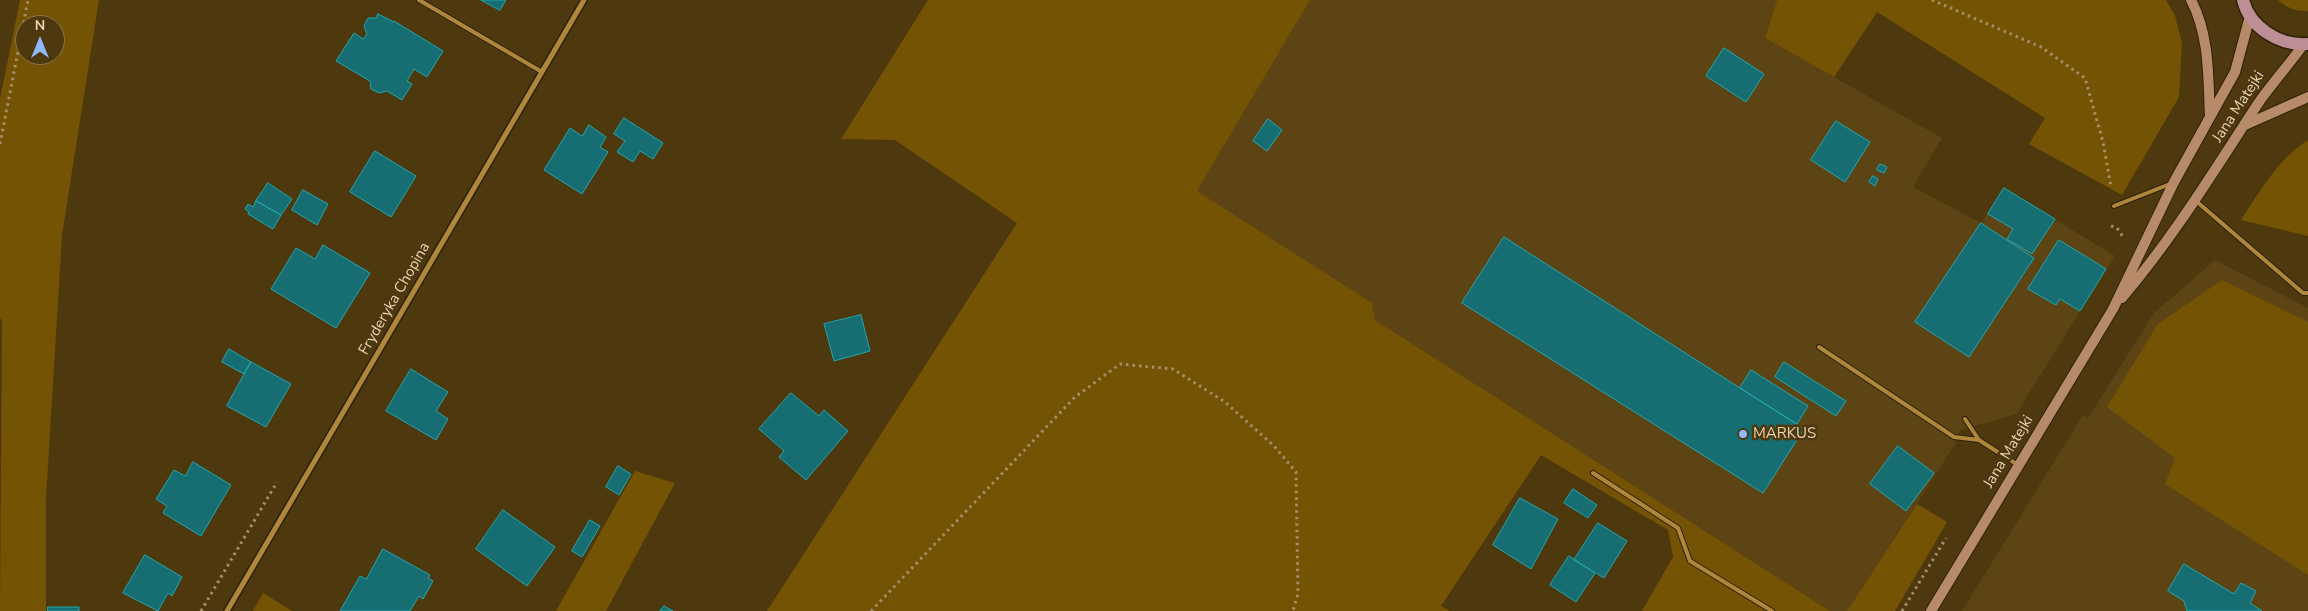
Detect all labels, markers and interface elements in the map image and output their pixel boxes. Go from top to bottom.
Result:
north arrow [15,15,65,65]
text: N [35,16,45,35]
street label: Jana Matejki [2209,68,2269,146]
street label: Fryderyka Chopina [356,240,434,358]
street label: Jana Matejki [1980,412,2038,492]
place label: MARKUS [1753,425,1816,443]
marker: MARKUS [1737,428,1749,440]

